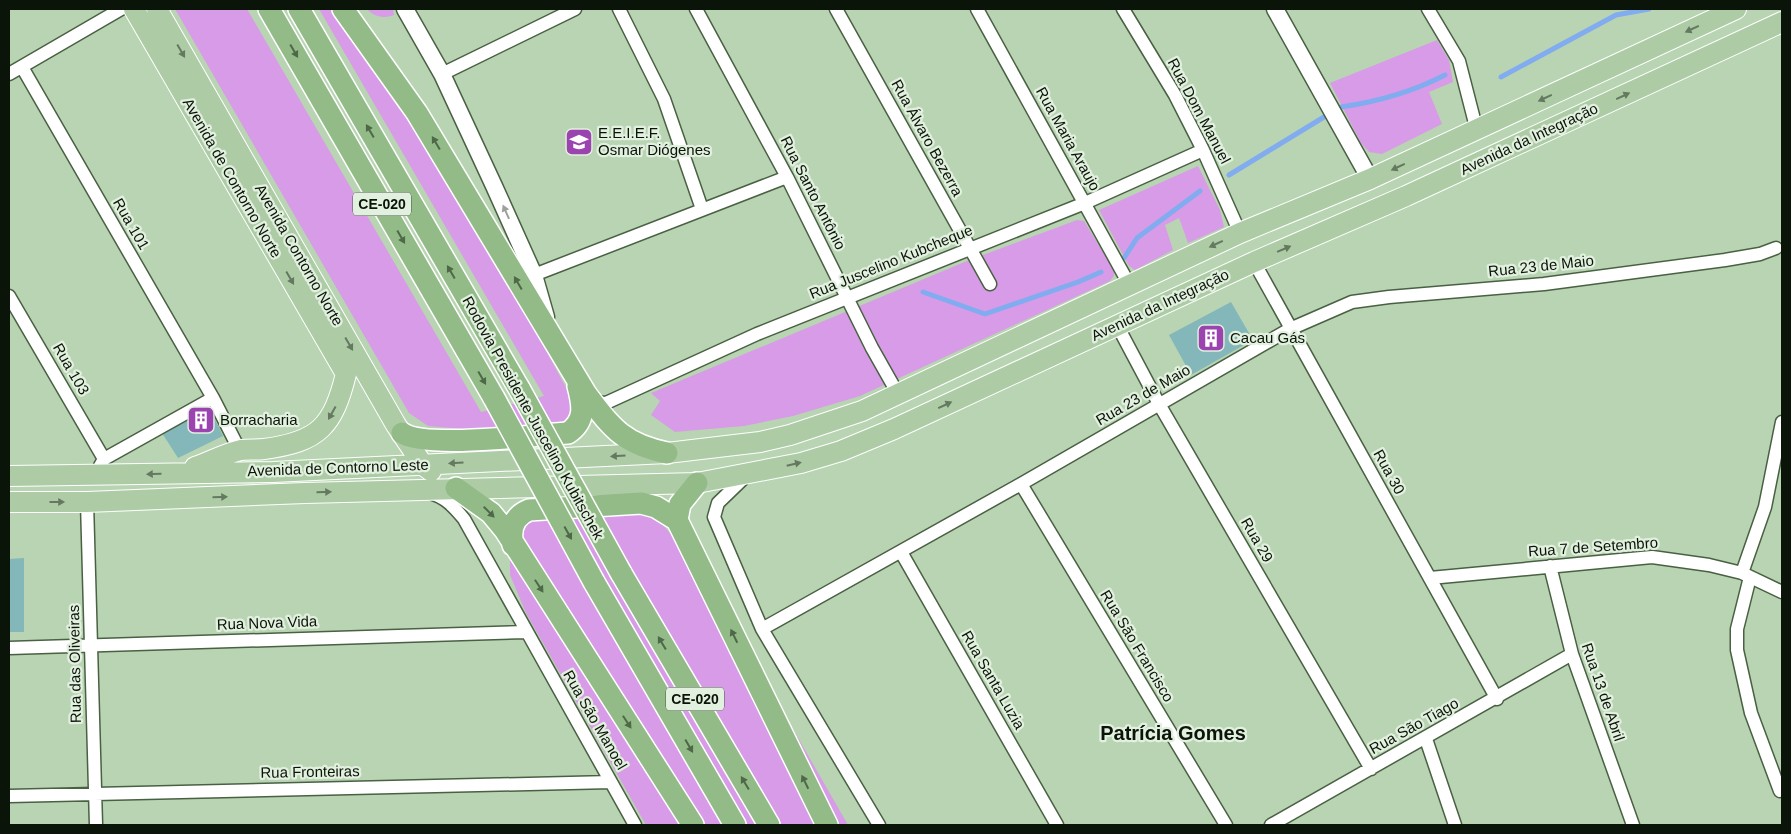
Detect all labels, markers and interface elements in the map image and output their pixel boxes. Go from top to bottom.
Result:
one-way arrow [1685,26,1699,34]
one-way arrow [177,44,186,58]
one-way arrow [289,44,298,58]
street label: Rua Dom Manuel [1165,55,1234,166]
street label: Rua Álvaro Bezerra [888,76,967,200]
street label: Rua Maria Araujo [1033,84,1104,194]
one-way arrow [1616,91,1630,99]
one-way arrow [1538,94,1552,102]
street label: Avenida de Contorno Norte [180,95,285,261]
street label: Avenida da Integração [1457,99,1600,178]
place label: E.E.I.E.F. Osmar Diógenes [598,124,711,158]
one-way arrow [366,125,375,138]
school or university icon: E.E.I.E.F. Osmar Diógenes [564,127,594,157]
street label: Rua Santo Antônio [777,133,849,252]
one-way arrow [431,137,440,150]
one-way arrow [1391,163,1405,171]
street label: Avenida Contorno Norte [252,181,347,329]
road number: CE-020 [353,192,411,215]
street label: Rua 101 [110,195,153,253]
one-way arrow [501,205,509,219]
street label: Rua Juscelino Kubcheque [807,221,975,302]
one-way arrow [397,230,405,245]
one-way arrow [1209,240,1223,248]
one-way arrow [1277,244,1291,252]
street label: Rua 23 de Maio [1487,252,1594,279]
one-way arrow [447,265,456,278]
street label: Avenida da Integração [1088,265,1231,344]
one-way arrow [286,270,294,285]
one-way arrow [514,277,523,290]
street label: Rodovia Presidente Juscelino Kubitschek [459,293,608,543]
building icon: Cacau Gás [1196,323,1226,353]
place label: Cacau Gás [1230,329,1305,346]
one-way arrow [345,337,354,350]
street label: Rua 103 [50,340,93,398]
street label: Rua 23 de Maio [1093,361,1193,428]
one-way arrow [478,371,487,384]
one-way arrow [938,400,953,409]
building icon: Borracharia [186,405,216,435]
one-way arrow [328,405,336,420]
place label: Borracharia [220,411,298,428]
street label: Rua 30 [1370,446,1409,497]
one-way arrow [610,452,626,460]
street label: Avenida de Contorno Leste [247,456,429,479]
one-way arrow [448,460,464,468]
one-way arrow [787,460,802,468]
one-way arrow [146,471,162,479]
one-way arrow [316,488,332,496]
one-way arrow [212,493,228,501]
one-way arrow [50,498,66,506]
one-way arrow [483,506,495,518]
street label: Rua 29 [1238,515,1277,565]
one-way arrow [563,527,572,540]
street label: Rua 7 de Setembro [1527,533,1658,560]
one-way arrow [534,579,544,592]
street label: Rua São Francisco [1097,587,1178,705]
street label: Rua das Oliveiras [65,605,84,723]
street label: Rua Nova Vida [216,612,318,633]
street label: Rua Santa Luzia [958,627,1029,733]
one-way arrow [730,629,738,643]
one-way arrow [658,636,666,651]
street label: Rua 13 de Abril [1579,641,1628,743]
street label: Rua São Manoel [560,667,631,772]
road number: CE-020 [666,688,724,711]
street label: Rua São Tiago [1366,694,1461,757]
one-way arrow [622,716,631,729]
district label: Patrícia Gomes [1100,722,1246,744]
one-way arrow [684,739,693,752]
street label: Rua Fronteiras [260,762,360,781]
one-way arrow [801,774,810,789]
one-way arrow [740,777,749,790]

